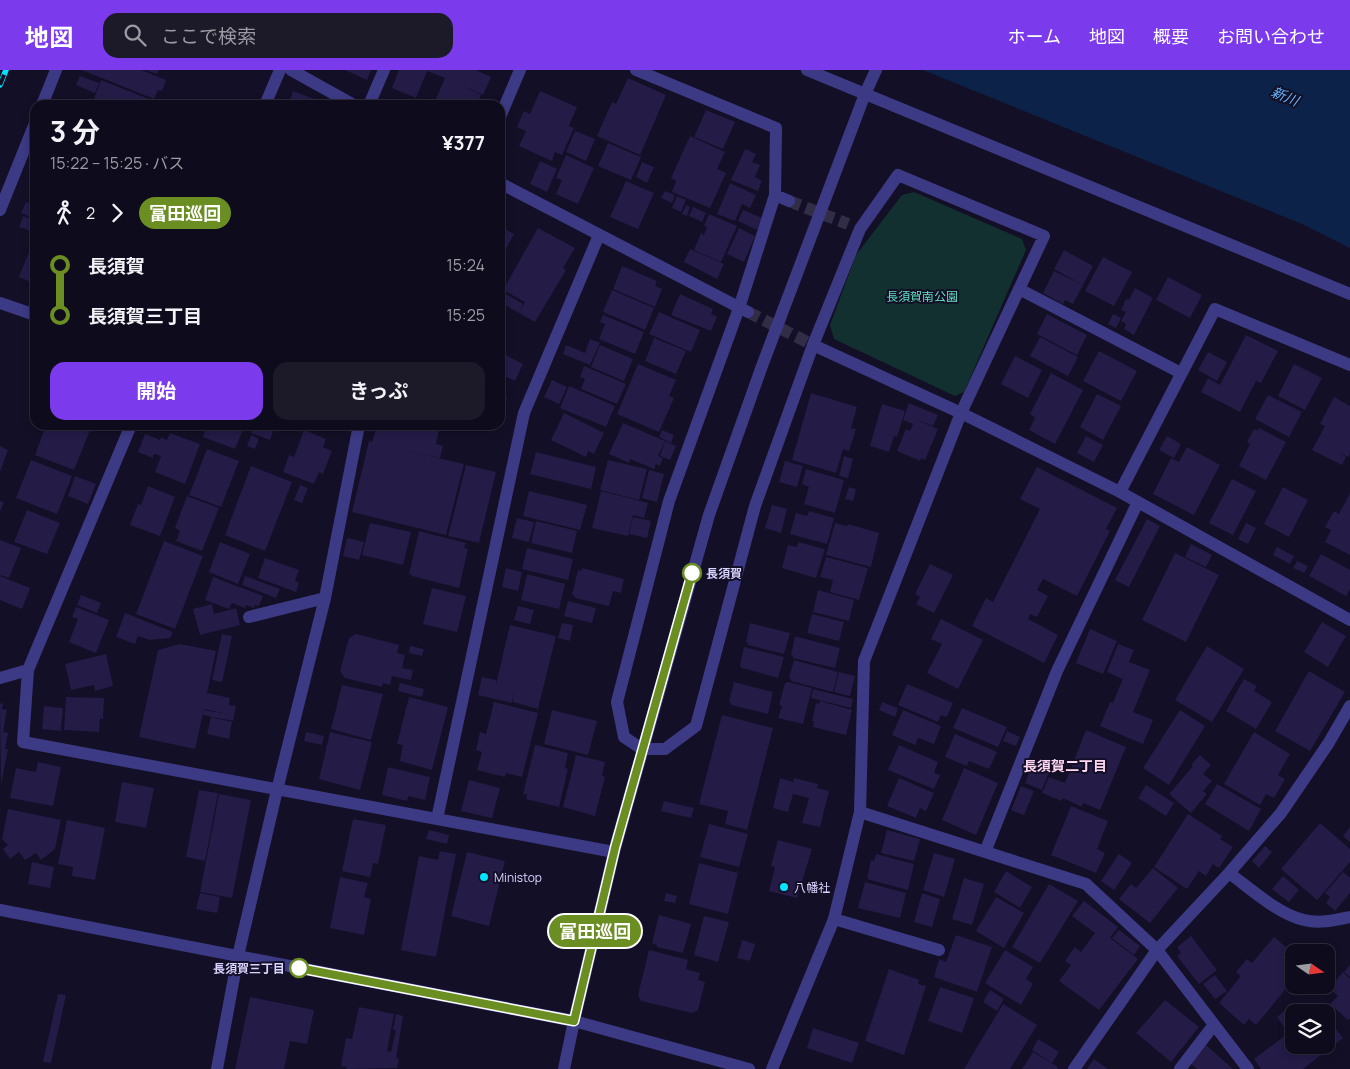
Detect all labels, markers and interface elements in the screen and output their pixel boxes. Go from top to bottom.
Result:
search box [103,13,453,58]
text: 地図 [25,20,73,53]
icon: search [121,21,149,49]
text: ここで検索 [161,23,256,49]
text: ホーム [1008,24,1061,48]
text: 地図 [1089,24,1125,48]
text: 概要 [1153,24,1189,48]
text: お問い合わせ [1217,24,1325,48]
water label: 新川 [1268,82,1303,111]
text: 3 分 [50,112,100,150]
text: ¥377 [442,130,485,156]
text: 15:22 – 15:25 · バス [50,152,184,174]
icon: walk [50,199,78,227]
icon: forward [103,199,131,227]
text: 富田巡回 [149,201,221,225]
text: 2 [86,202,95,224]
text: 長須賀 [88,253,145,279]
text: 15:24 [447,254,485,276]
park label: 長須賀南公園 [886,288,958,305]
text: 長須賀三丁目 [88,303,202,329]
text: 15:25 [446,304,485,326]
button: 開始 [50,362,263,420]
button: きっぷ [273,362,485,420]
marker: 長須賀 [682,563,702,583]
place label: 長須賀 [706,565,742,582]
district label: 長須賀二丁目 [1023,756,1107,775]
place label: Ministop [494,869,542,886]
marker: Ministop [478,871,490,883]
place label: 八幡社 [794,879,830,896]
marker: 八幡社 [778,881,790,893]
line badge: 富田巡回 [560,915,630,947]
text: 富田巡回 [559,919,631,943]
north arrow [1285,944,1335,994]
map controls [1285,944,1335,1054]
marker: 長須賀三丁目 [289,958,309,978]
place label: 長須賀三丁目 [213,960,285,977]
button: layers [1285,1004,1335,1054]

